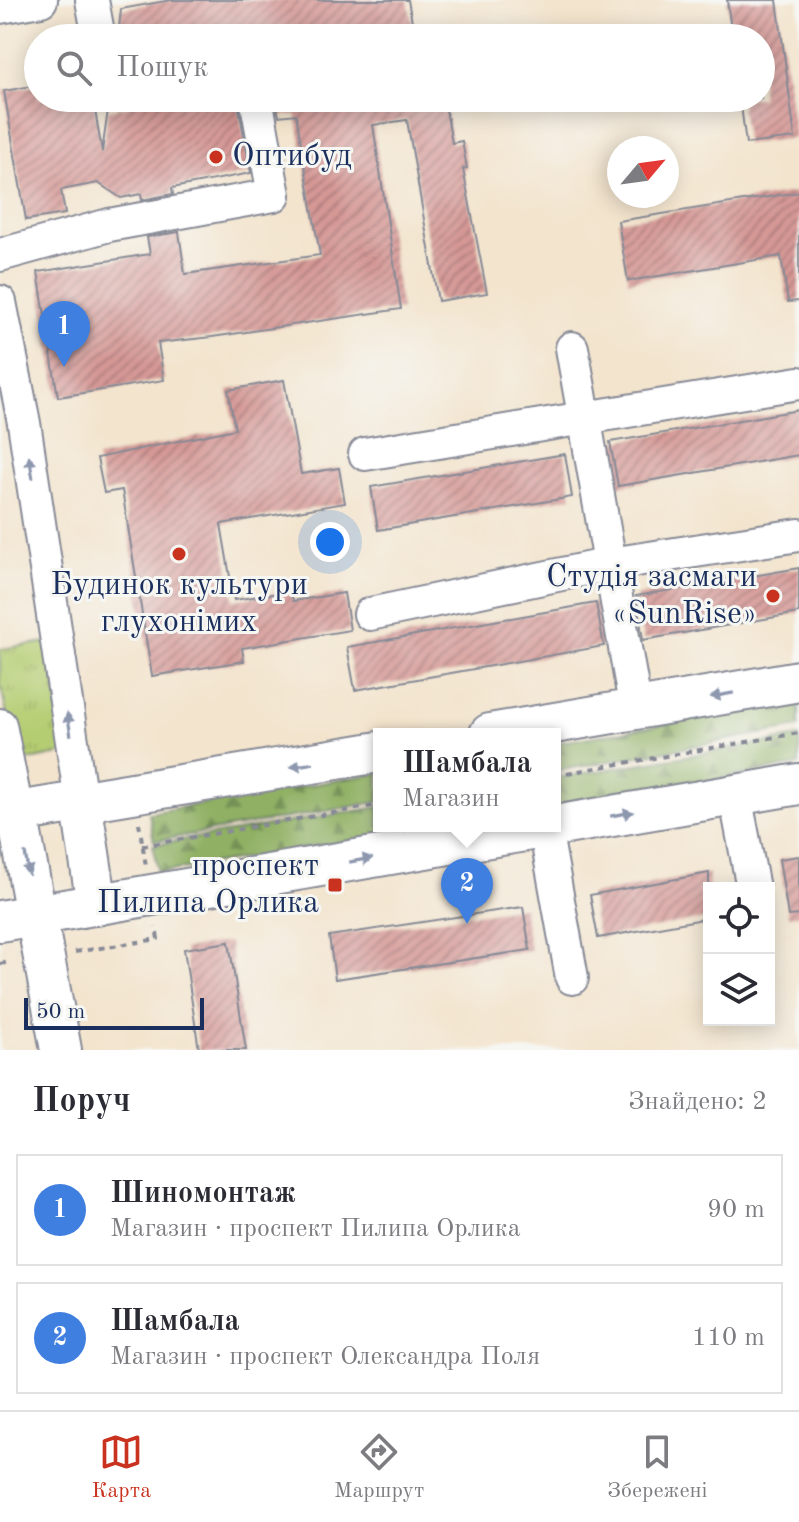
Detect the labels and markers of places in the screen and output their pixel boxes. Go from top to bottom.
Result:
place label: Оптибуд [232,141,352,173]
marker: Оптибуд [207,148,225,166]
pin: 1 [38,301,90,367]
marker: Будинок культури глухонімих [170,545,188,563]
place label: Студія засмаги «SunRise» [546,562,757,631]
place label: Будинок культури глухонімих [50,570,308,639]
marker: Студія засмаги «SunRise» [764,587,782,605]
place label: проспект Пилипа Орлика [97,851,319,920]
pin: 2 [441,858,493,924]
marker: проспект Пилипа Орлика [326,876,344,894]

